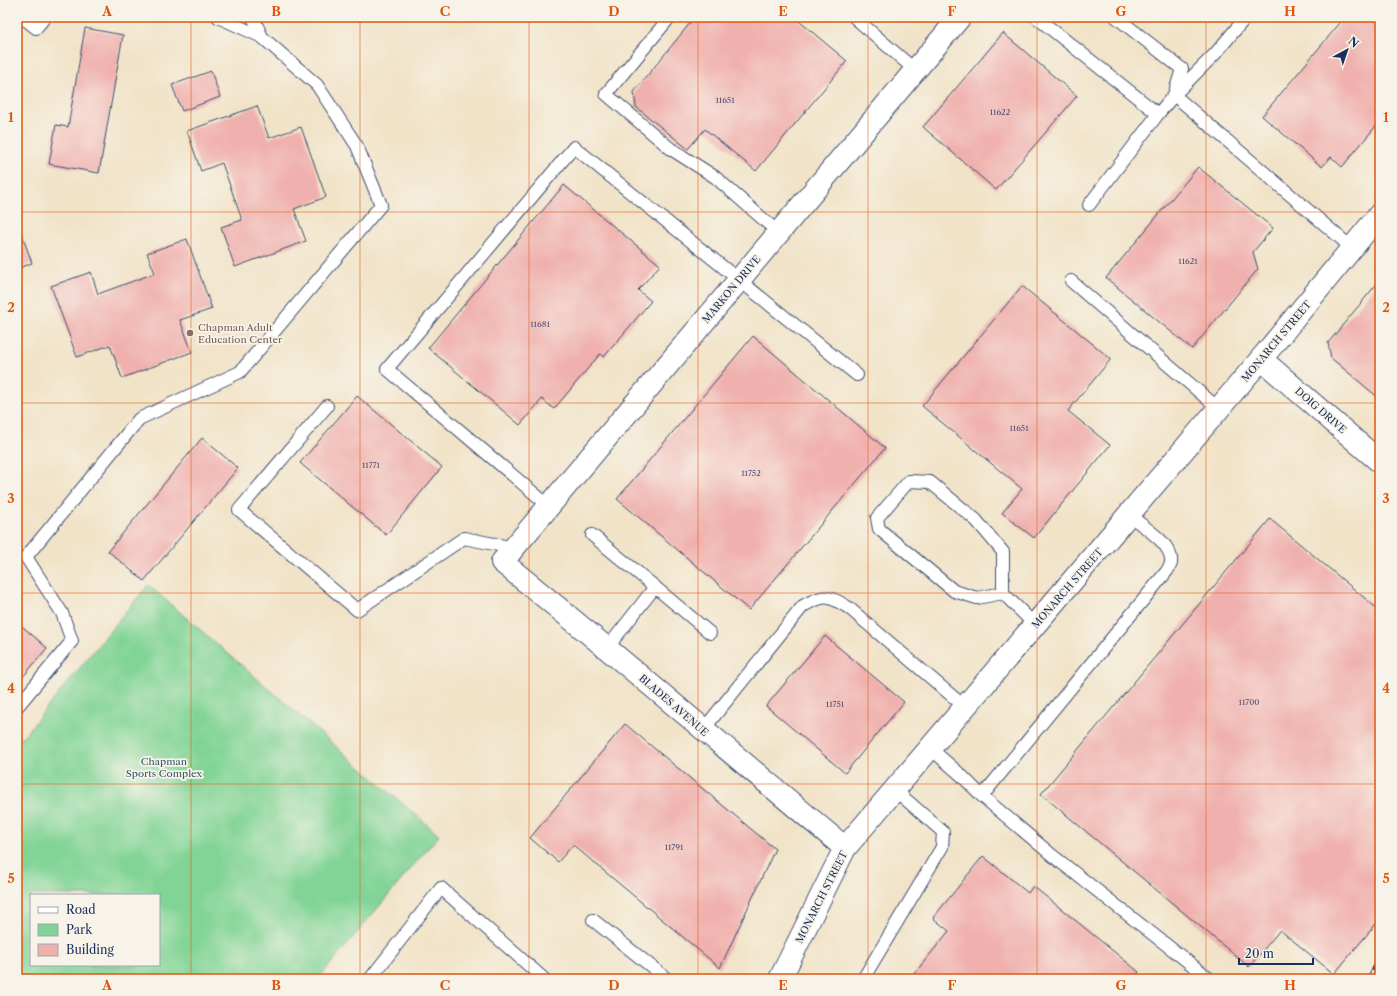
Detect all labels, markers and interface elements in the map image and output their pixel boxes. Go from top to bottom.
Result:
text: A [101,3,113,19]
text: B [271,3,281,19]
text: C [440,3,450,19]
text: D [608,3,620,19]
text: E [778,3,788,19]
text: F [948,3,957,19]
text: G [1115,3,1127,19]
text: H [1284,3,1296,19]
north arrow [1327,30,1367,70]
text: N [1345,34,1362,51]
house number: 11651 [715,95,735,105]
house number: 11622 [990,107,1011,117]
text: 1 [8,109,14,125]
text: 1 [1383,109,1389,125]
street label: MARKON DRIVE [699,253,764,326]
house number: 11621 [1178,256,1198,266]
street label: MONARCH STREET [1239,298,1314,385]
text: 2 [7,299,15,315]
text: 2 [1382,299,1390,315]
house number: 11681 [530,319,550,329]
place label: Chapman Adult Education Center [198,321,283,346]
marker: Chapman Adult Education Center [185,328,195,338]
street label: DOIG DRIVE [1292,385,1349,436]
house number: 11651 [1009,423,1029,433]
house number: 11771 [362,460,381,470]
house number: 11752 [741,468,761,478]
text: 3 [7,490,15,506]
text: 3 [1382,490,1390,506]
street label: MONARCH STREET [1029,545,1106,631]
street label: BLADES AVENUE [636,672,711,739]
text: 4 [7,680,15,696]
text: 4 [1382,680,1390,696]
house number: 11700 [1239,697,1259,707]
house number: 11751 [826,699,845,709]
park label: Chapman Sports Complex [126,755,202,780]
house number: 11791 [665,842,684,852]
street label: MONARCH STREET [792,848,851,946]
text: 5 [7,870,15,886]
text: 5 [1382,870,1390,886]
legend [30,894,160,966]
text: Road [66,902,96,917]
text: Park [66,922,93,937]
scale bar [1239,940,1313,966]
text: Building [66,942,114,957]
text: 20 m [1245,946,1274,961]
text: A [101,977,113,993]
text: B [271,977,281,993]
text: C [440,977,450,993]
text: D [608,977,620,993]
text: E [778,977,788,993]
text: F [948,977,957,993]
text: G [1115,977,1127,993]
text: H [1284,977,1296,993]

